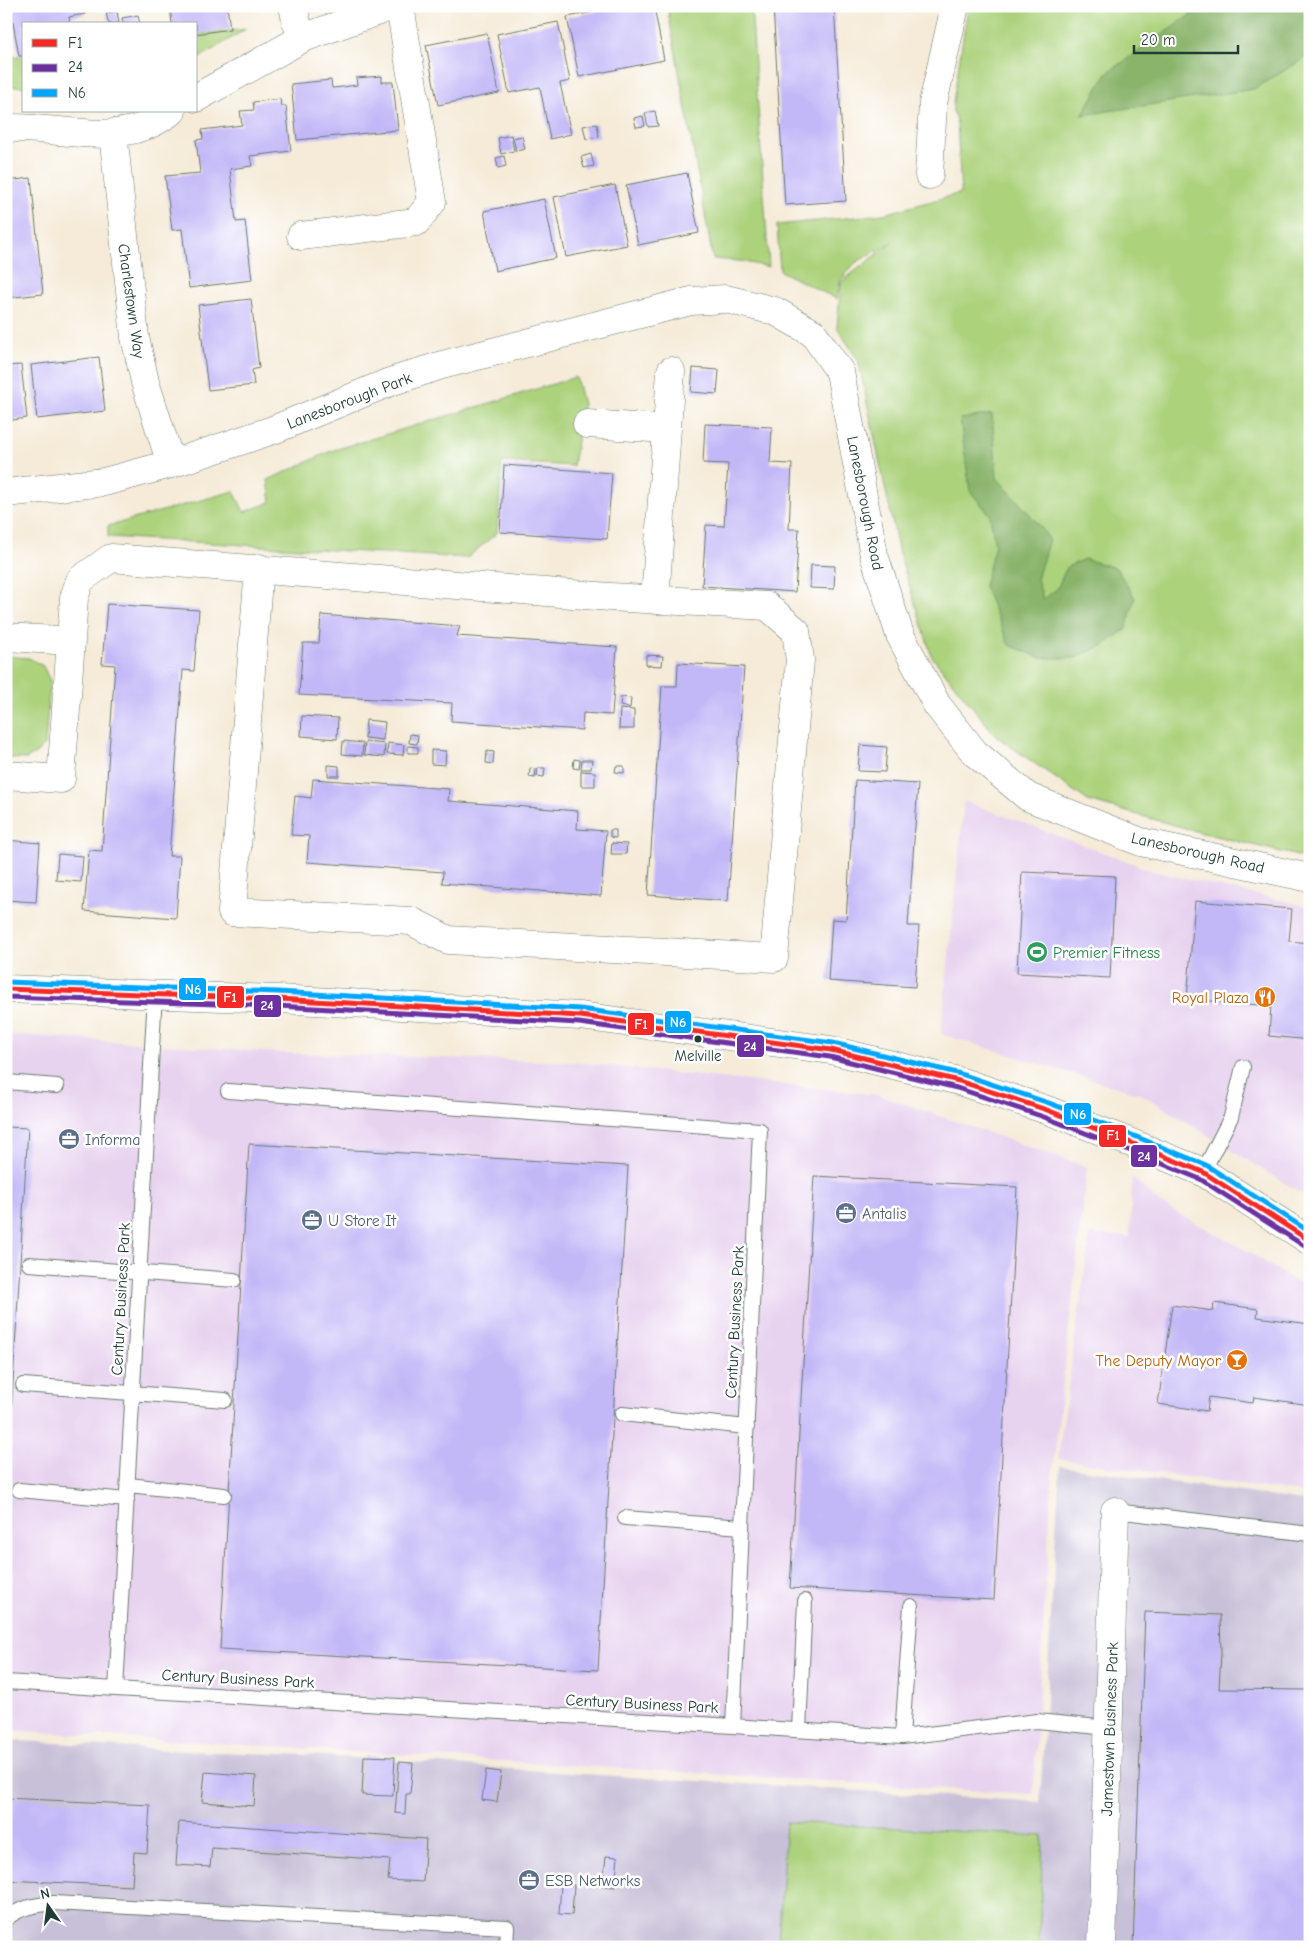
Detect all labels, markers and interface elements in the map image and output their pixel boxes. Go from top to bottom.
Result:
legend [22,22,198,112]
scale bar [1134,22,1237,54]
text: 20 m [1141,31,1175,49]
text: F1 [68,34,83,52]
text: 24 [68,58,83,76]
text: N6 [68,84,86,102]
street label: Charlestown Way [114,243,148,360]
street label: Lanesborough Park [284,369,415,433]
street label: Lanesborough Road [843,435,887,572]
street label: Lanesborough Road [1129,829,1266,877]
sports icon: Premier Fitness [1025,940,1049,964]
place label: Premier Fitness [1053,944,1161,962]
line badge: N6 [178,977,207,1001]
text: N6 [185,981,201,998]
line badge: F1 [216,985,245,1009]
restaurant icon: Royal Plaza [1253,985,1277,1009]
text: F1 [223,989,237,1006]
place label: Royal Plaza [1172,989,1249,1007]
line badge: 24 [253,994,282,1018]
text: 24 [260,997,274,1014]
line badge: N6 [664,1010,692,1034]
line badge: F1 [627,1012,655,1036]
text: N6 [670,1014,686,1031]
text: F1 [634,1016,648,1033]
marker: Melville [693,1034,703,1044]
line badge: 24 [736,1034,765,1058]
text: 24 [743,1038,757,1055]
place label: Melville [674,1047,722,1065]
line badge: N6 [1063,1102,1092,1126]
text: N6 [1070,1106,1086,1123]
line badge: F1 [1098,1124,1127,1148]
office icon: Informa [57,1127,81,1151]
text: F1 [1106,1127,1120,1144]
place label: Informa [85,1131,141,1149]
line badge: 24 [1130,1144,1158,1168]
text: 24 [1137,1148,1151,1165]
office icon: Antalis [834,1201,858,1225]
place label: Antalis [862,1205,907,1223]
office icon: U Store It [300,1208,324,1232]
place label: U Store It [328,1212,396,1230]
street label: Century Business Park [108,1222,134,1376]
street label: Century Business Park [722,1245,748,1399]
bar icon: The Deputy Mayor [1225,1348,1249,1372]
place label: The Deputy Mayor [1095,1352,1222,1370]
street label: Jamestown Business Park [1098,1641,1122,1816]
street label: Century Business Park [161,1666,315,1692]
street label: Century Business Park [565,1691,719,1717]
office icon: ESB Networks [517,1868,541,1892]
place label: ESB Networks [545,1872,641,1890]
north arrow [22,1880,72,1930]
text: N [38,1885,51,1903]

